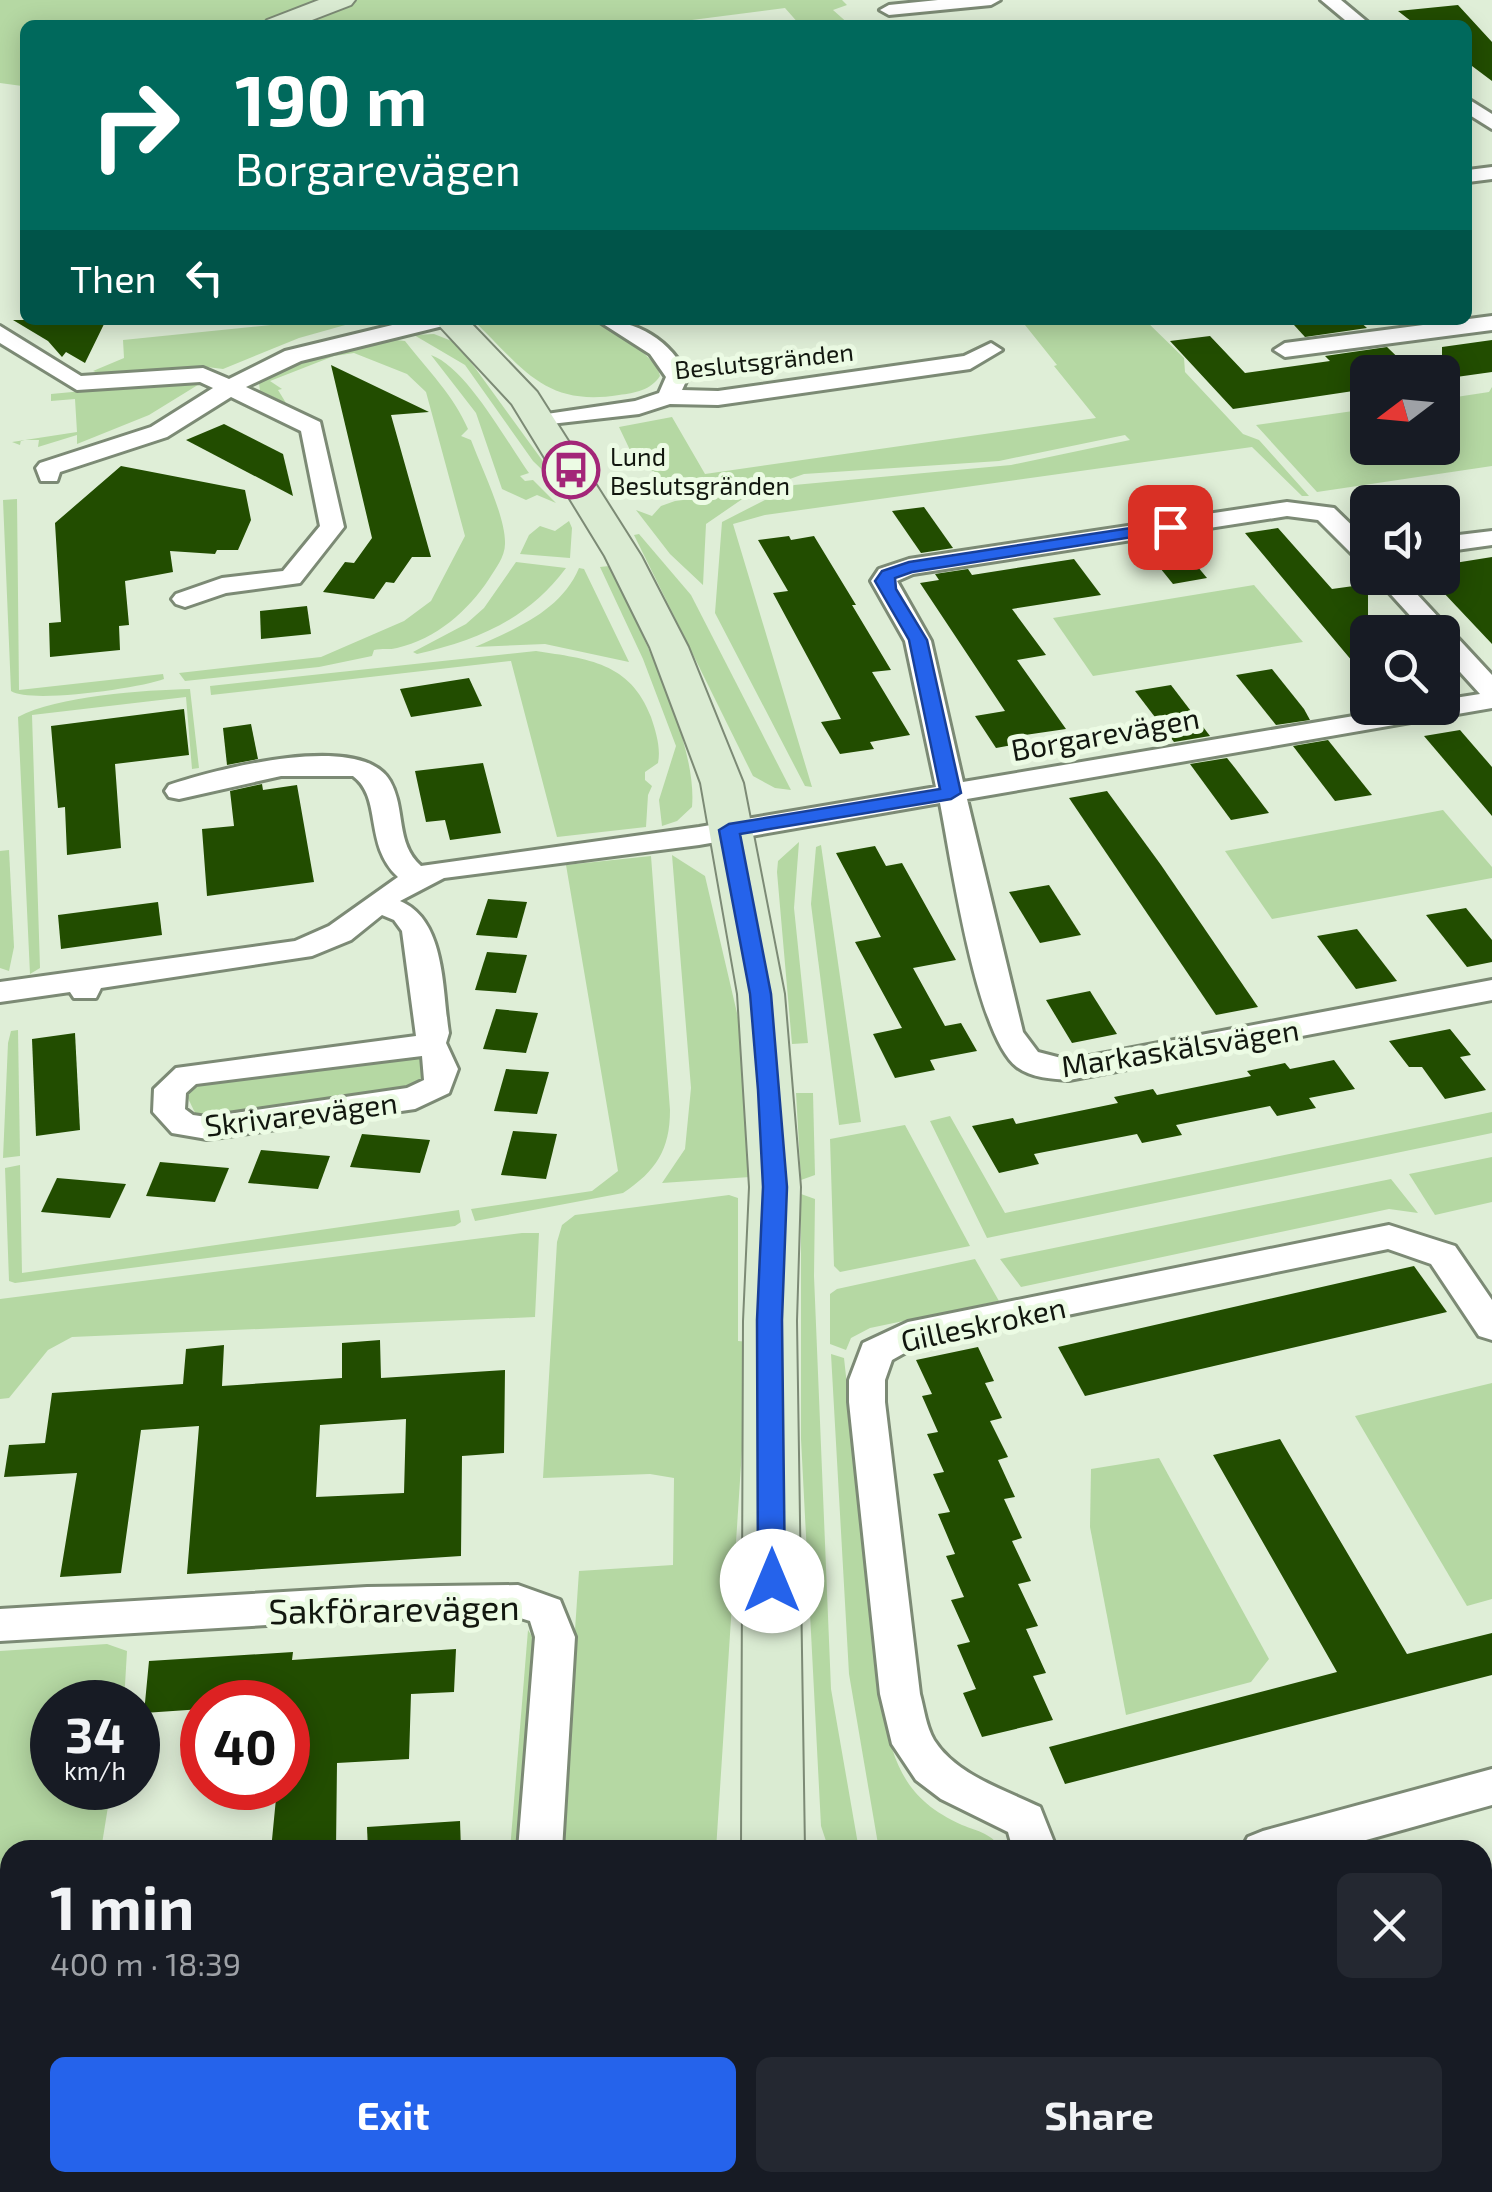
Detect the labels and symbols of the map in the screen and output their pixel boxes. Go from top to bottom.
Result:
street label: Beslutsgränden [673,336,855,384]
north arrow [1350,355,1460,465]
bus stop icon: Lund Beslutsgränden [541,440,601,500]
place label: Lund Beslutsgränden [610,441,790,500]
pin [1128,485,1213,570]
street label: Borgarevägen [1008,699,1202,767]
street label: Markaskälsvägen [1059,1010,1301,1084]
street label: Skrivarevägen [203,1083,399,1143]
street label: Gilleskroken [897,1288,1069,1358]
position arrow [720,1529,824,1633]
street label: Sakförarevägen [268,1585,520,1631]
speed limit sign: 40 [180,1680,310,1810]

